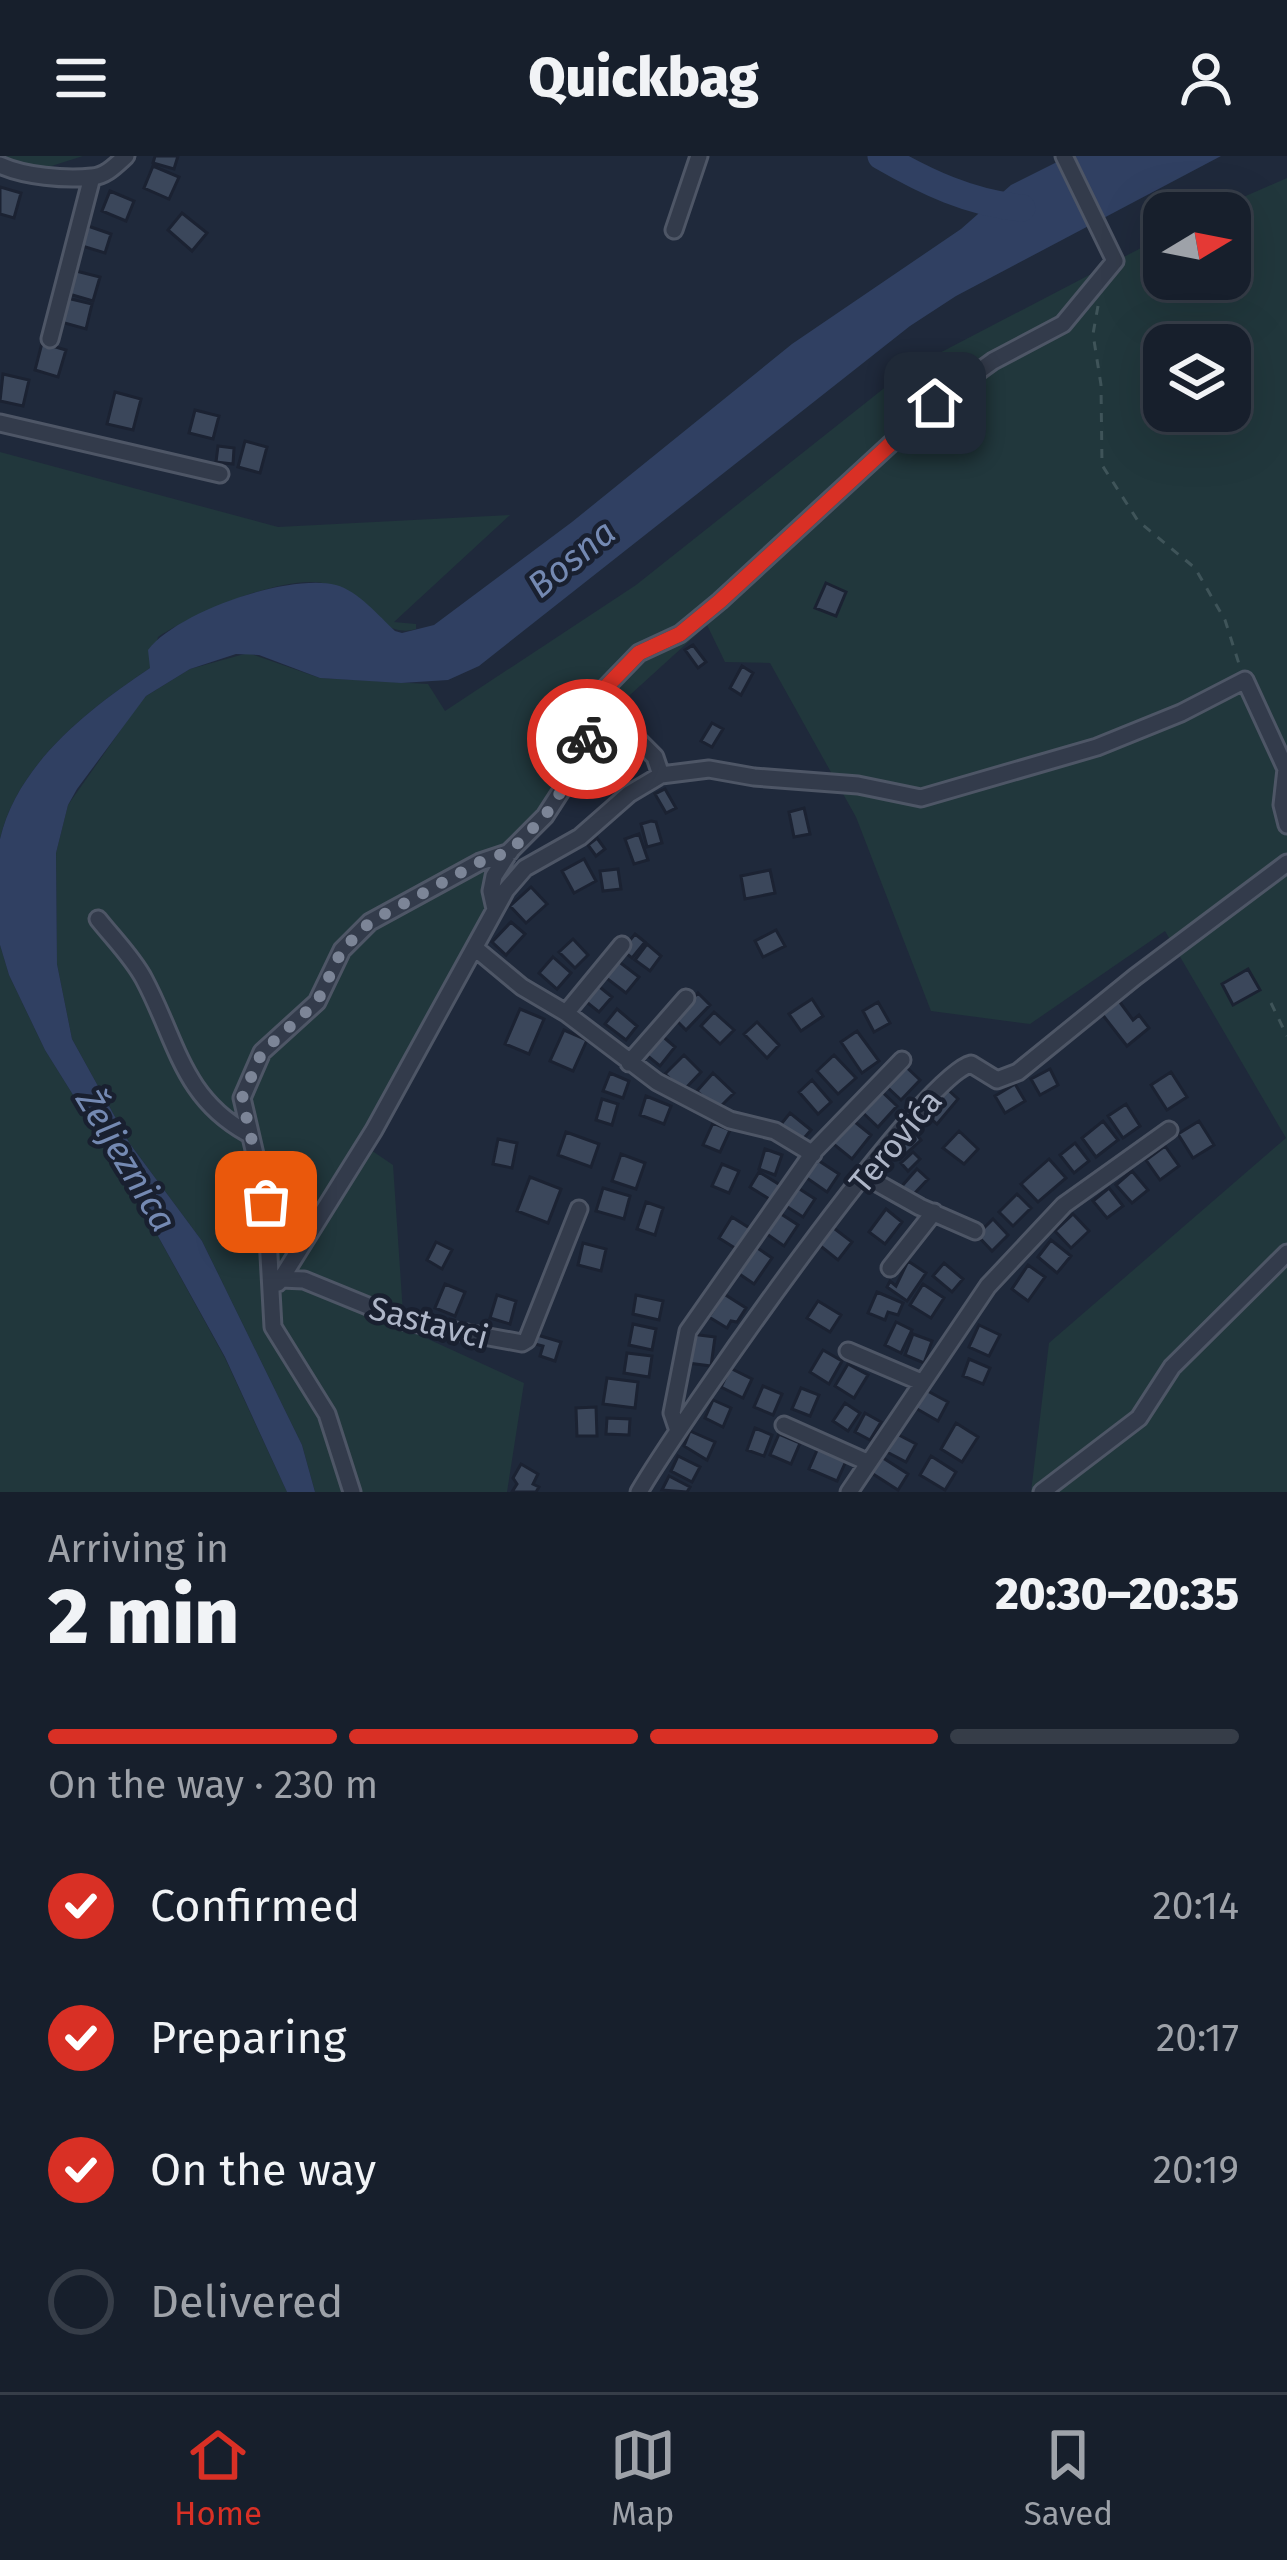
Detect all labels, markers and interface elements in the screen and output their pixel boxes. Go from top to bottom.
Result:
icon: menu [48,45,114,111]
icon: person [1173,45,1239,111]
text: Quickbag [528,46,759,110]
north arrow [1143,192,1251,300]
map controls [1143,192,1251,432]
button: layers [1143,324,1251,432]
pin [884,352,986,454]
icon: home [902,370,968,436]
water label: Bosna [519,510,625,607]
courier [527,679,647,799]
icon: bike [554,706,620,772]
water label: Željeznica [66,1080,186,1240]
street label: Terovića [841,1082,951,1202]
pin [215,1151,317,1253]
icon: bag [233,1169,299,1235]
street label: Sastavci [365,1288,493,1358]
text: Arriving in [48,1526,229,1572]
text: 20:30–20:35 [995,1567,1239,1621]
text: 2 min [48,1570,239,1664]
text: On the way · 230 m [48,1762,378,1808]
icon: check [48,1873,114,1939]
text: Confirmed [150,1879,360,1933]
text: 20:14 [1152,1883,1239,1929]
icon: check [48,2005,114,2071]
text: Preparing [150,2011,346,2065]
text: 20:17 [1156,2015,1239,2061]
icon: check [48,2137,114,2203]
text: On the way [150,2143,376,2197]
text: 20:19 [1153,2147,1239,2193]
text: Delivered [150,2275,343,2329]
tab: Home [174,2422,262,2534]
tab: Map [610,2422,676,2534]
tab: Saved [1024,2422,1113,2534]

